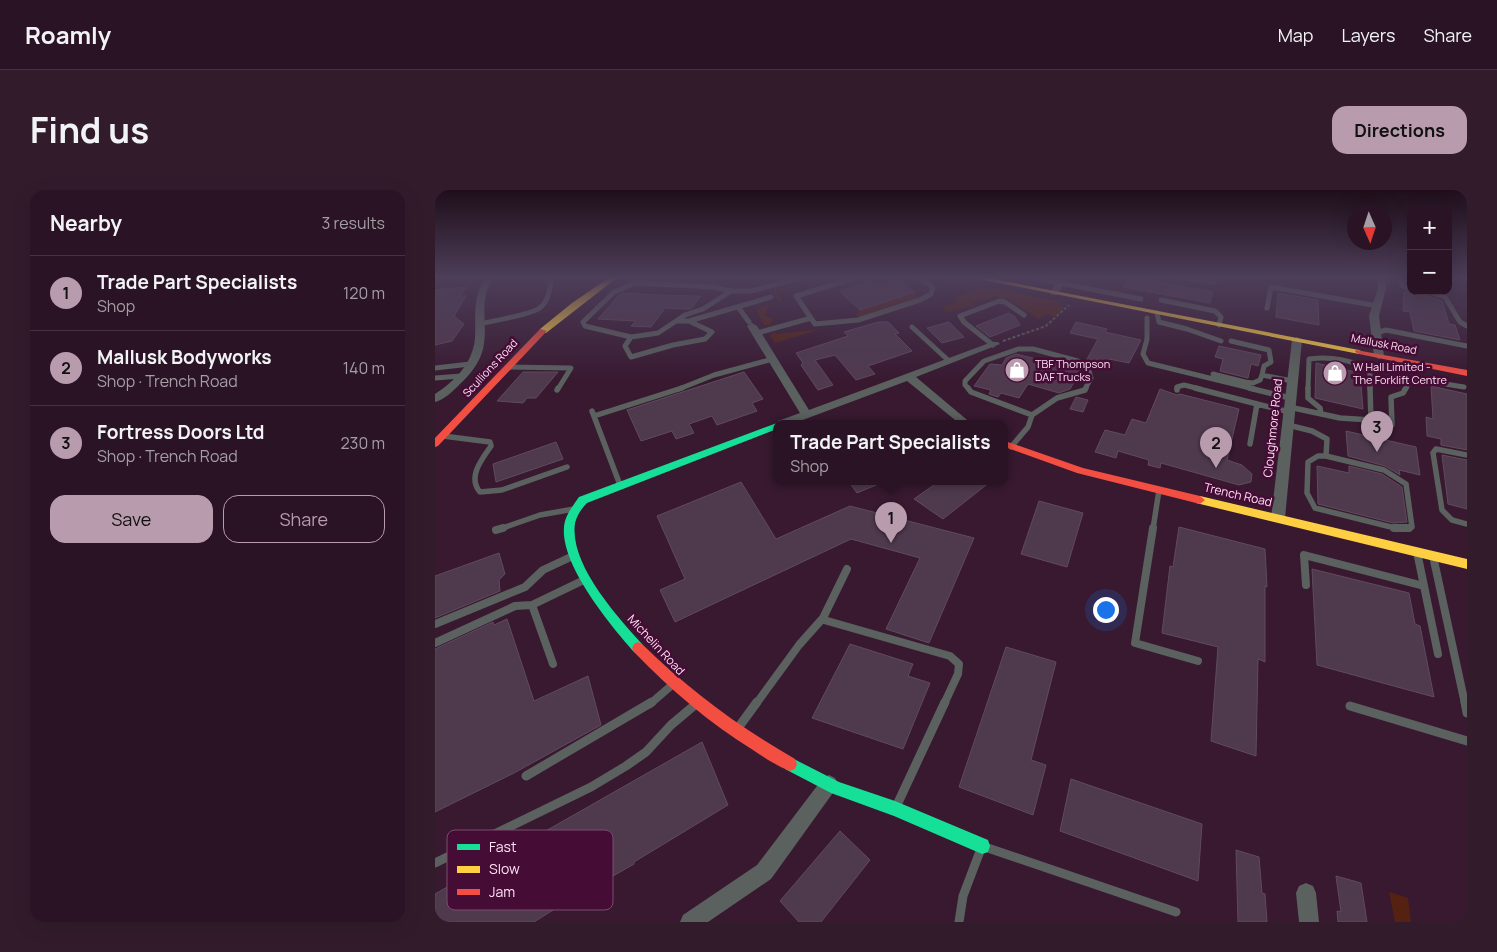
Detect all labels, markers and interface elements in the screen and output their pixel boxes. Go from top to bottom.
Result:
text: Roamly [25,18,111,51]
text: Map [1278,23,1313,47]
text: Layers [1341,23,1395,47]
text: Share [1423,23,1472,47]
text: Find us [30,106,149,154]
button: Directions [1332,106,1467,154]
north arrow [1347,205,1392,250]
map controls [1407,205,1452,295]
button: + [1407,205,1452,250]
text: Nearby [50,209,122,237]
text: 3 results [322,212,385,234]
button: − [1407,250,1452,295]
text: Trade Part Specialists [97,269,297,295]
text: 1 [62,282,70,304]
text: 120 m [343,282,385,304]
text: Shop [97,295,135,317]
street label: Mallusk Road [1350,330,1418,357]
street label: Scullions Road [459,335,520,400]
text: Mallusk Bodyworks [97,344,272,370]
place label: TBF Thompson DAF Trucks [1035,356,1110,384]
text: 2 [61,357,71,379]
text: 140 m [343,357,385,379]
shop icon: TBF Thompson DAF Trucks [1004,357,1030,383]
place label: W Hall Limited - The Forklift Centre [1353,359,1448,387]
shop icon: W Hall Limited - The Forklift Centre [1322,360,1348,386]
text: Shop · Trench Road [97,370,238,392]
street label: Cloughmore Road [1259,378,1286,478]
pin: 3 [1361,411,1393,452]
text: Fortress Doors Ltd [97,419,265,445]
popup [773,420,1008,485]
pin: 2 [1200,427,1232,468]
text: Trade Part Specialists [790,429,991,455]
text: 3 [61,432,71,454]
text: 230 m [341,432,385,454]
text: Shop · Trench Road [97,445,238,467]
text: Shop [790,455,829,477]
street label: Trench Road [1202,478,1274,511]
button: Save [50,495,213,543]
button: Share [223,495,385,543]
pin: 1 [875,502,907,543]
your location [1093,597,1119,623]
street label: Michelin Road [624,611,689,679]
legend [447,830,613,910]
text: Fast [489,837,517,856]
text: Slow [489,859,520,878]
text: Jam [489,882,515,901]

